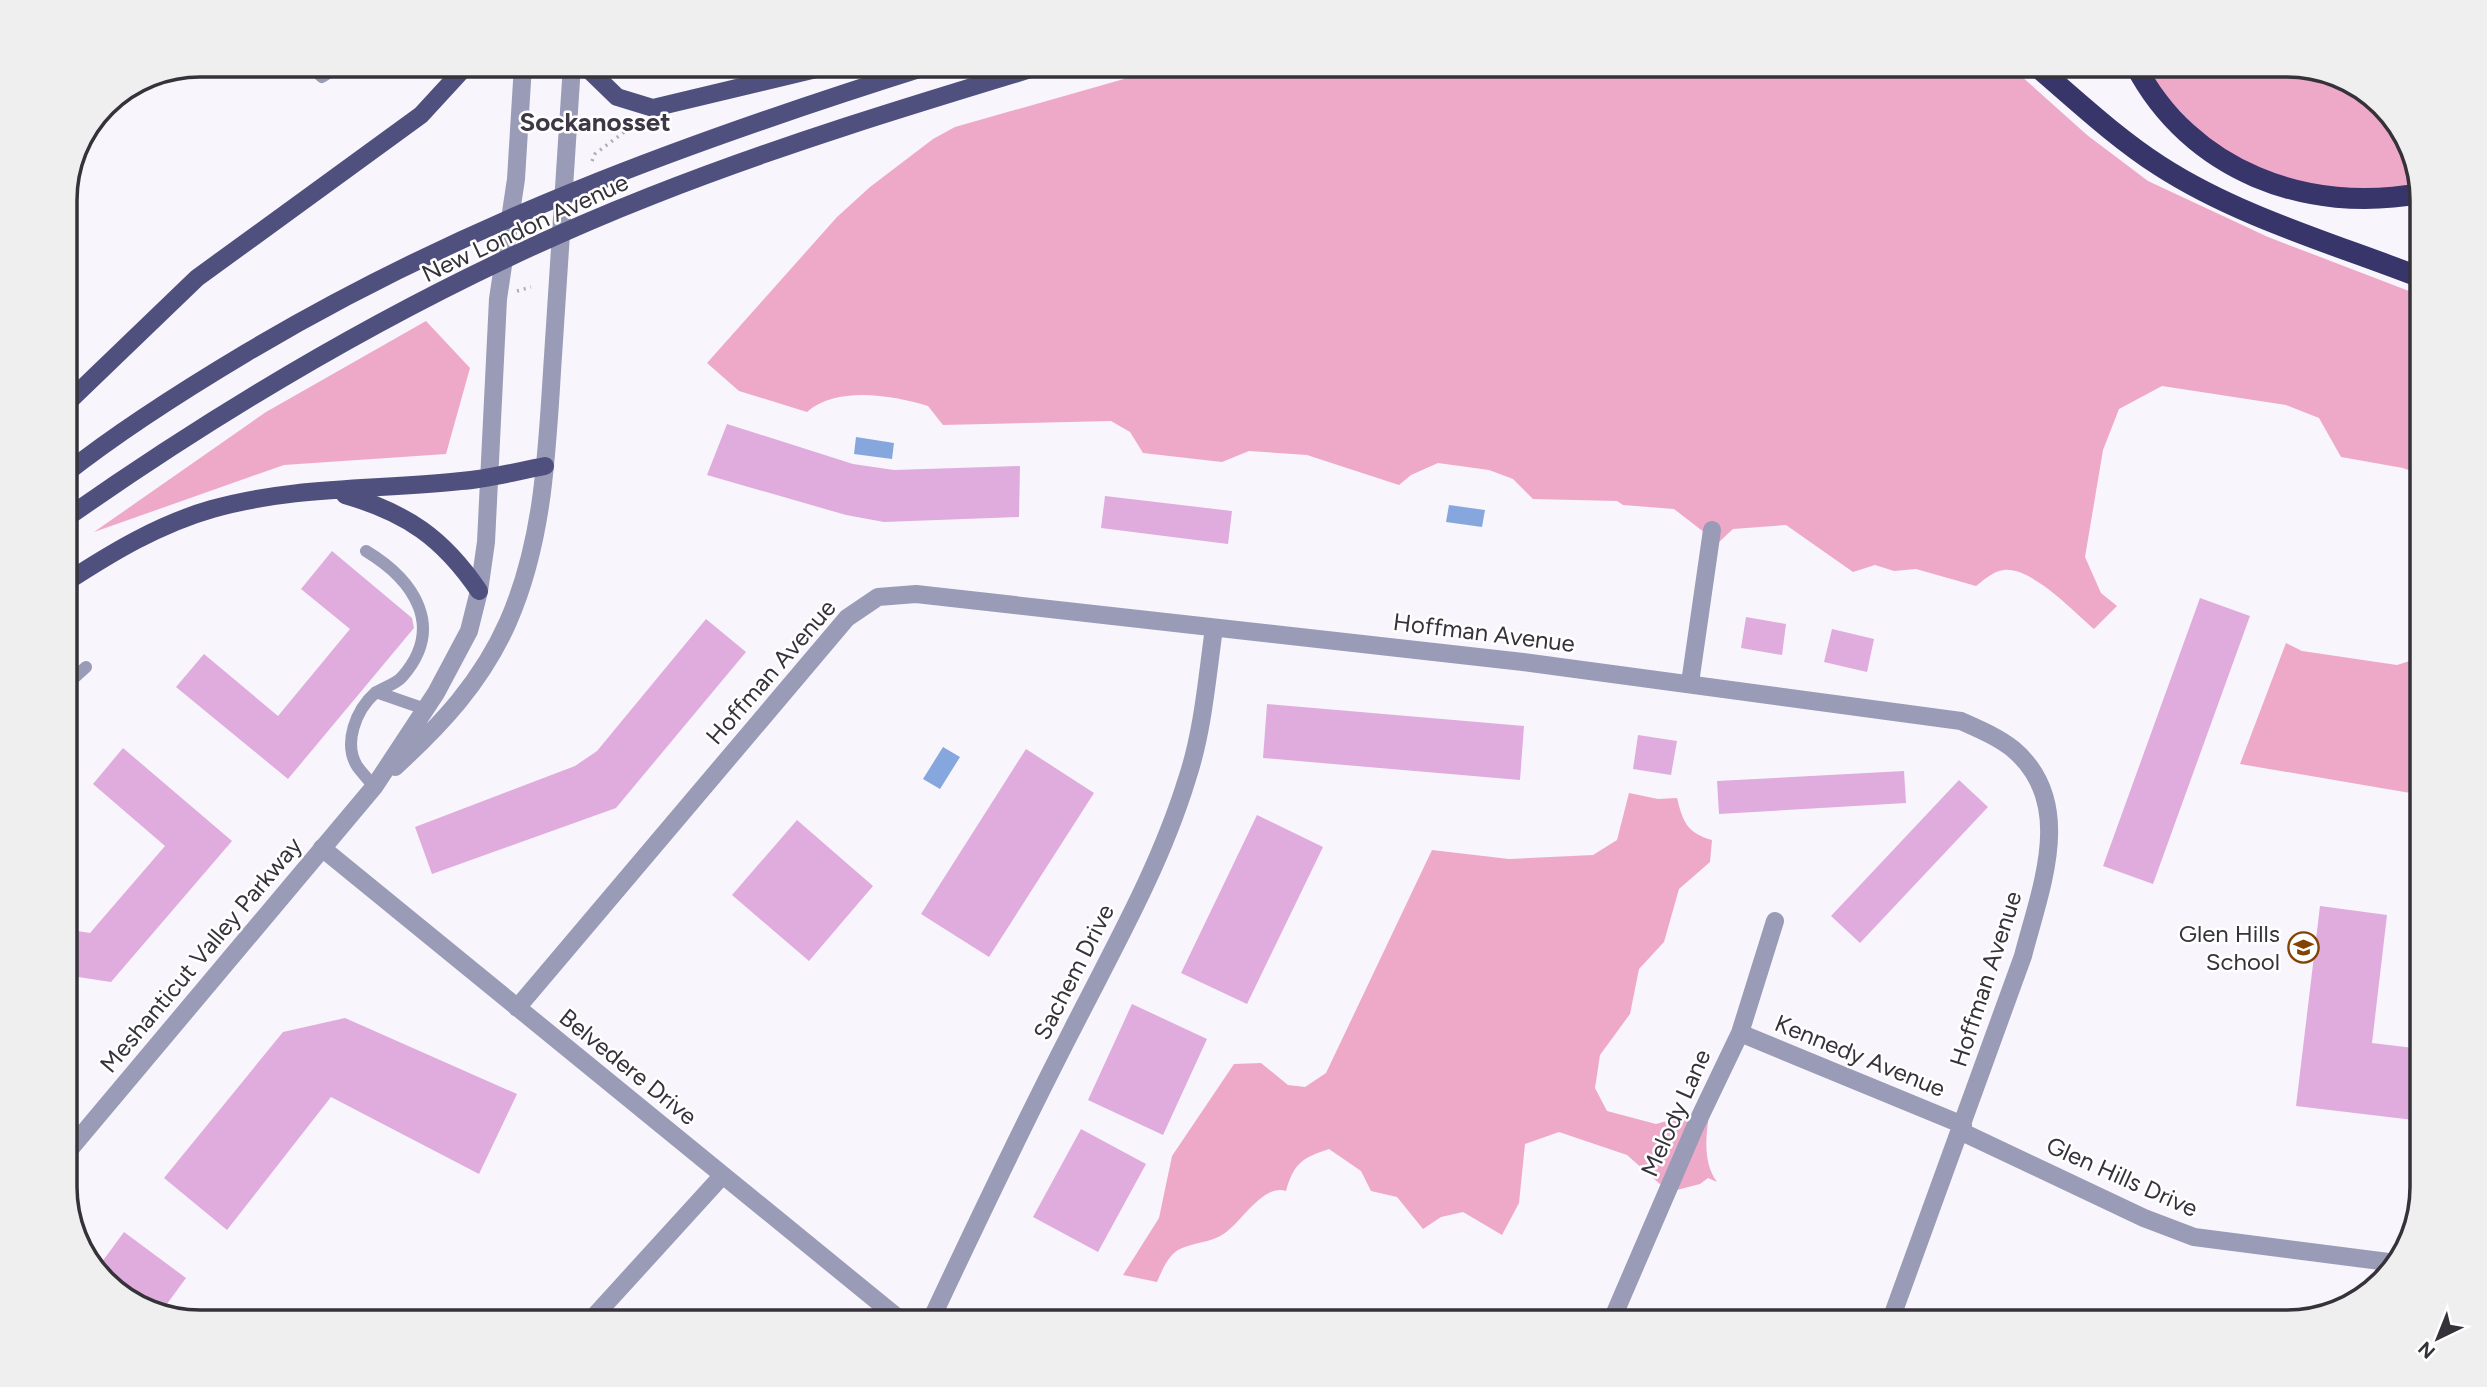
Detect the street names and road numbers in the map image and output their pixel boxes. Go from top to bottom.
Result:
street label: New London Avenue [417,167,633,288]
street label: Hoffman Avenue [700,593,842,750]
street label: Hoffman Avenue [1392,607,1577,658]
street label: Meshanticut Valley Parkway [94,831,308,1078]
street label: Hoffman Avenue [1943,887,2028,1070]
street label: Sachem Drive [1027,899,1120,1044]
street label: Belvedere Drive [554,1002,703,1131]
street label: Kennedy Avenue [1771,1008,1950,1103]
street label: Melody Lane [1635,1045,1717,1181]
street label: Glen Hills Drive [2042,1130,2202,1223]

